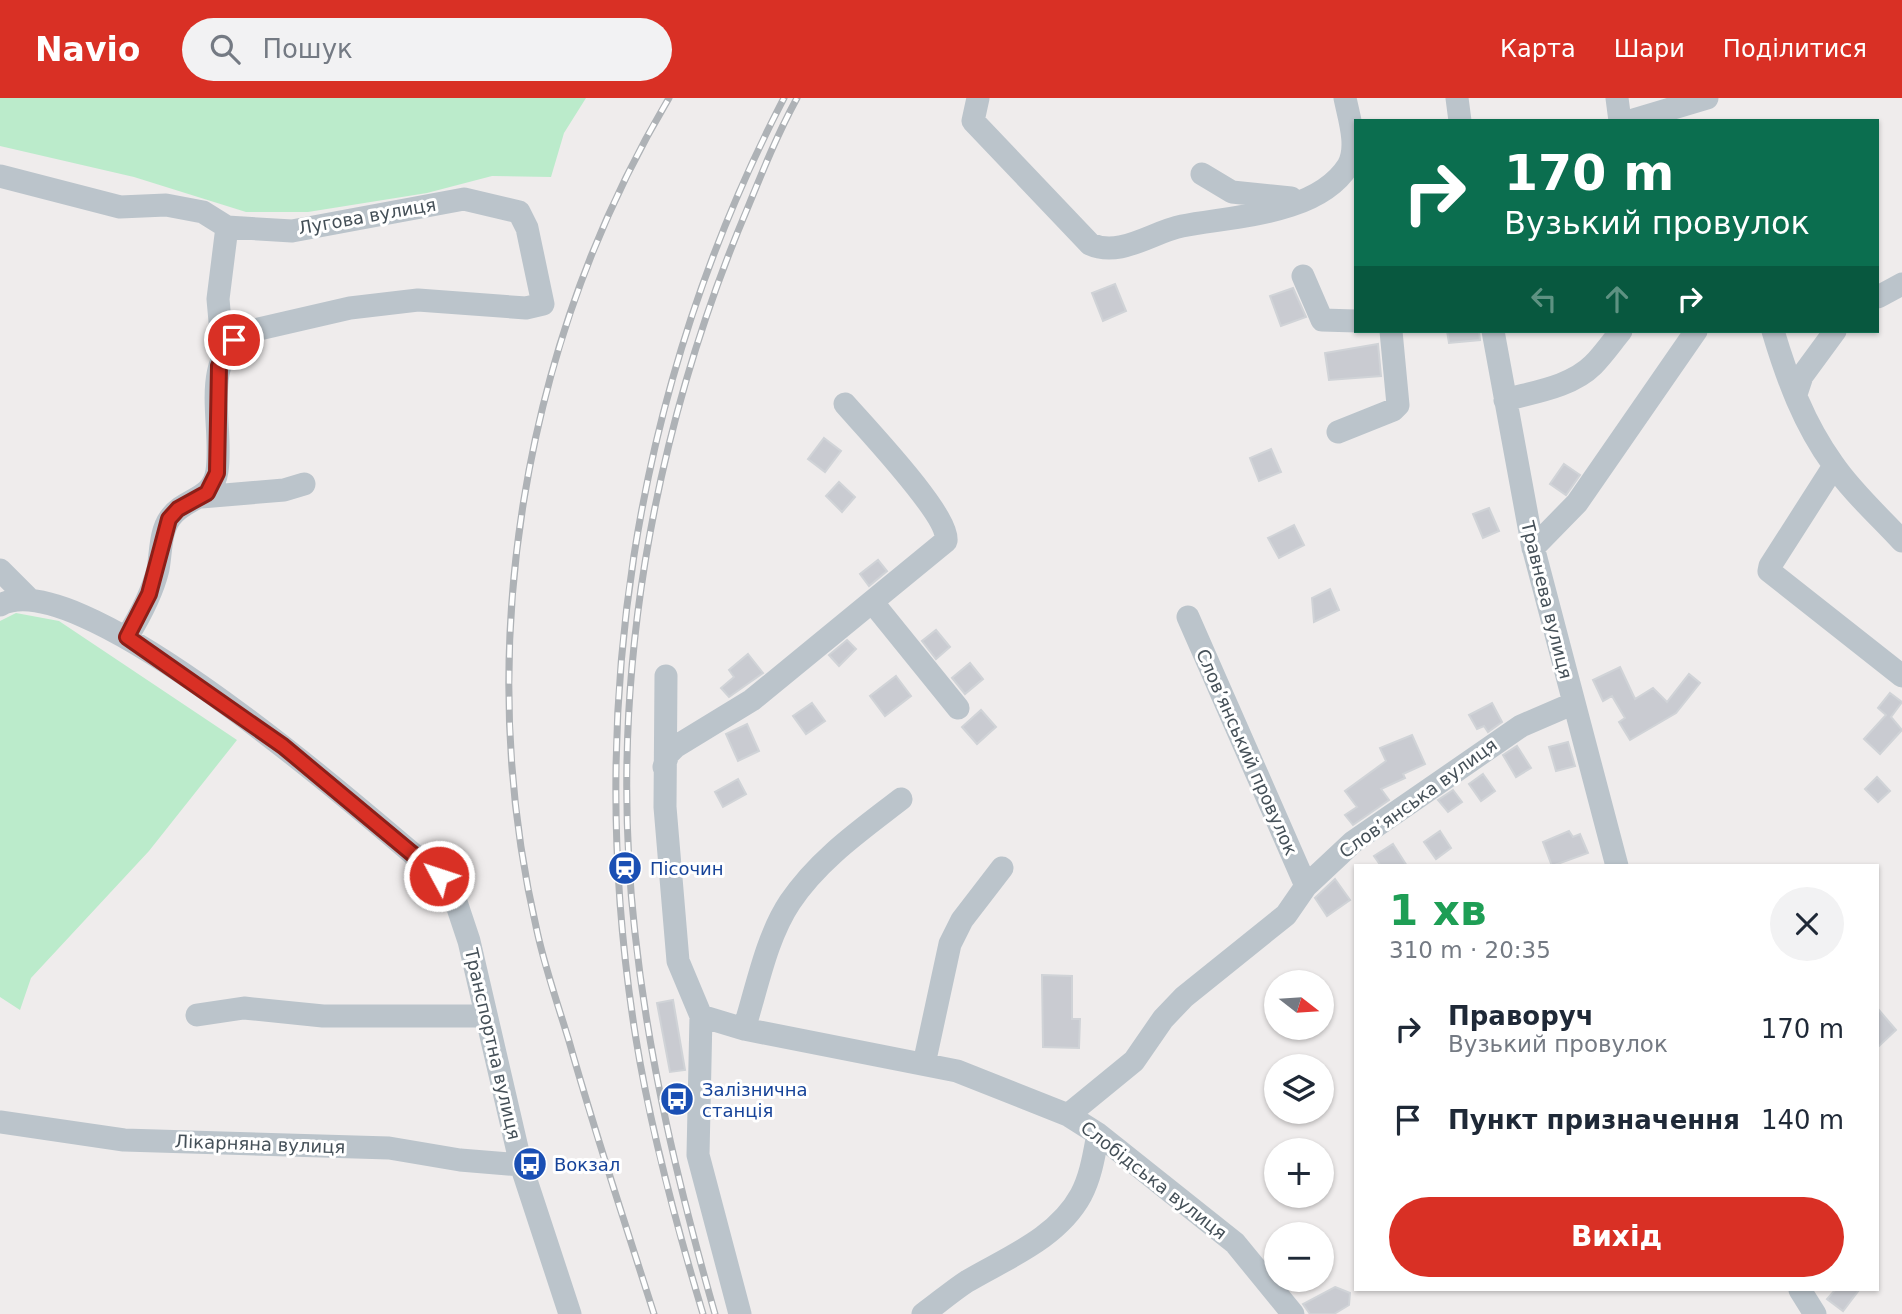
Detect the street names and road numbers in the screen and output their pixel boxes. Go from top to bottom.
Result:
street label: Лугова вулиця [296,194,438,238]
street label: Травнева вулиця [1517,518,1577,681]
street label: Слов’янський провулок [1192,646,1302,858]
street label: Слов’янська вулиця [1335,734,1501,862]
street label: Транспортна вулиця [461,945,525,1142]
street label: Слобідська вулиця [1077,1117,1231,1243]
street label: Лікарняна вулиця [174,1131,346,1157]

